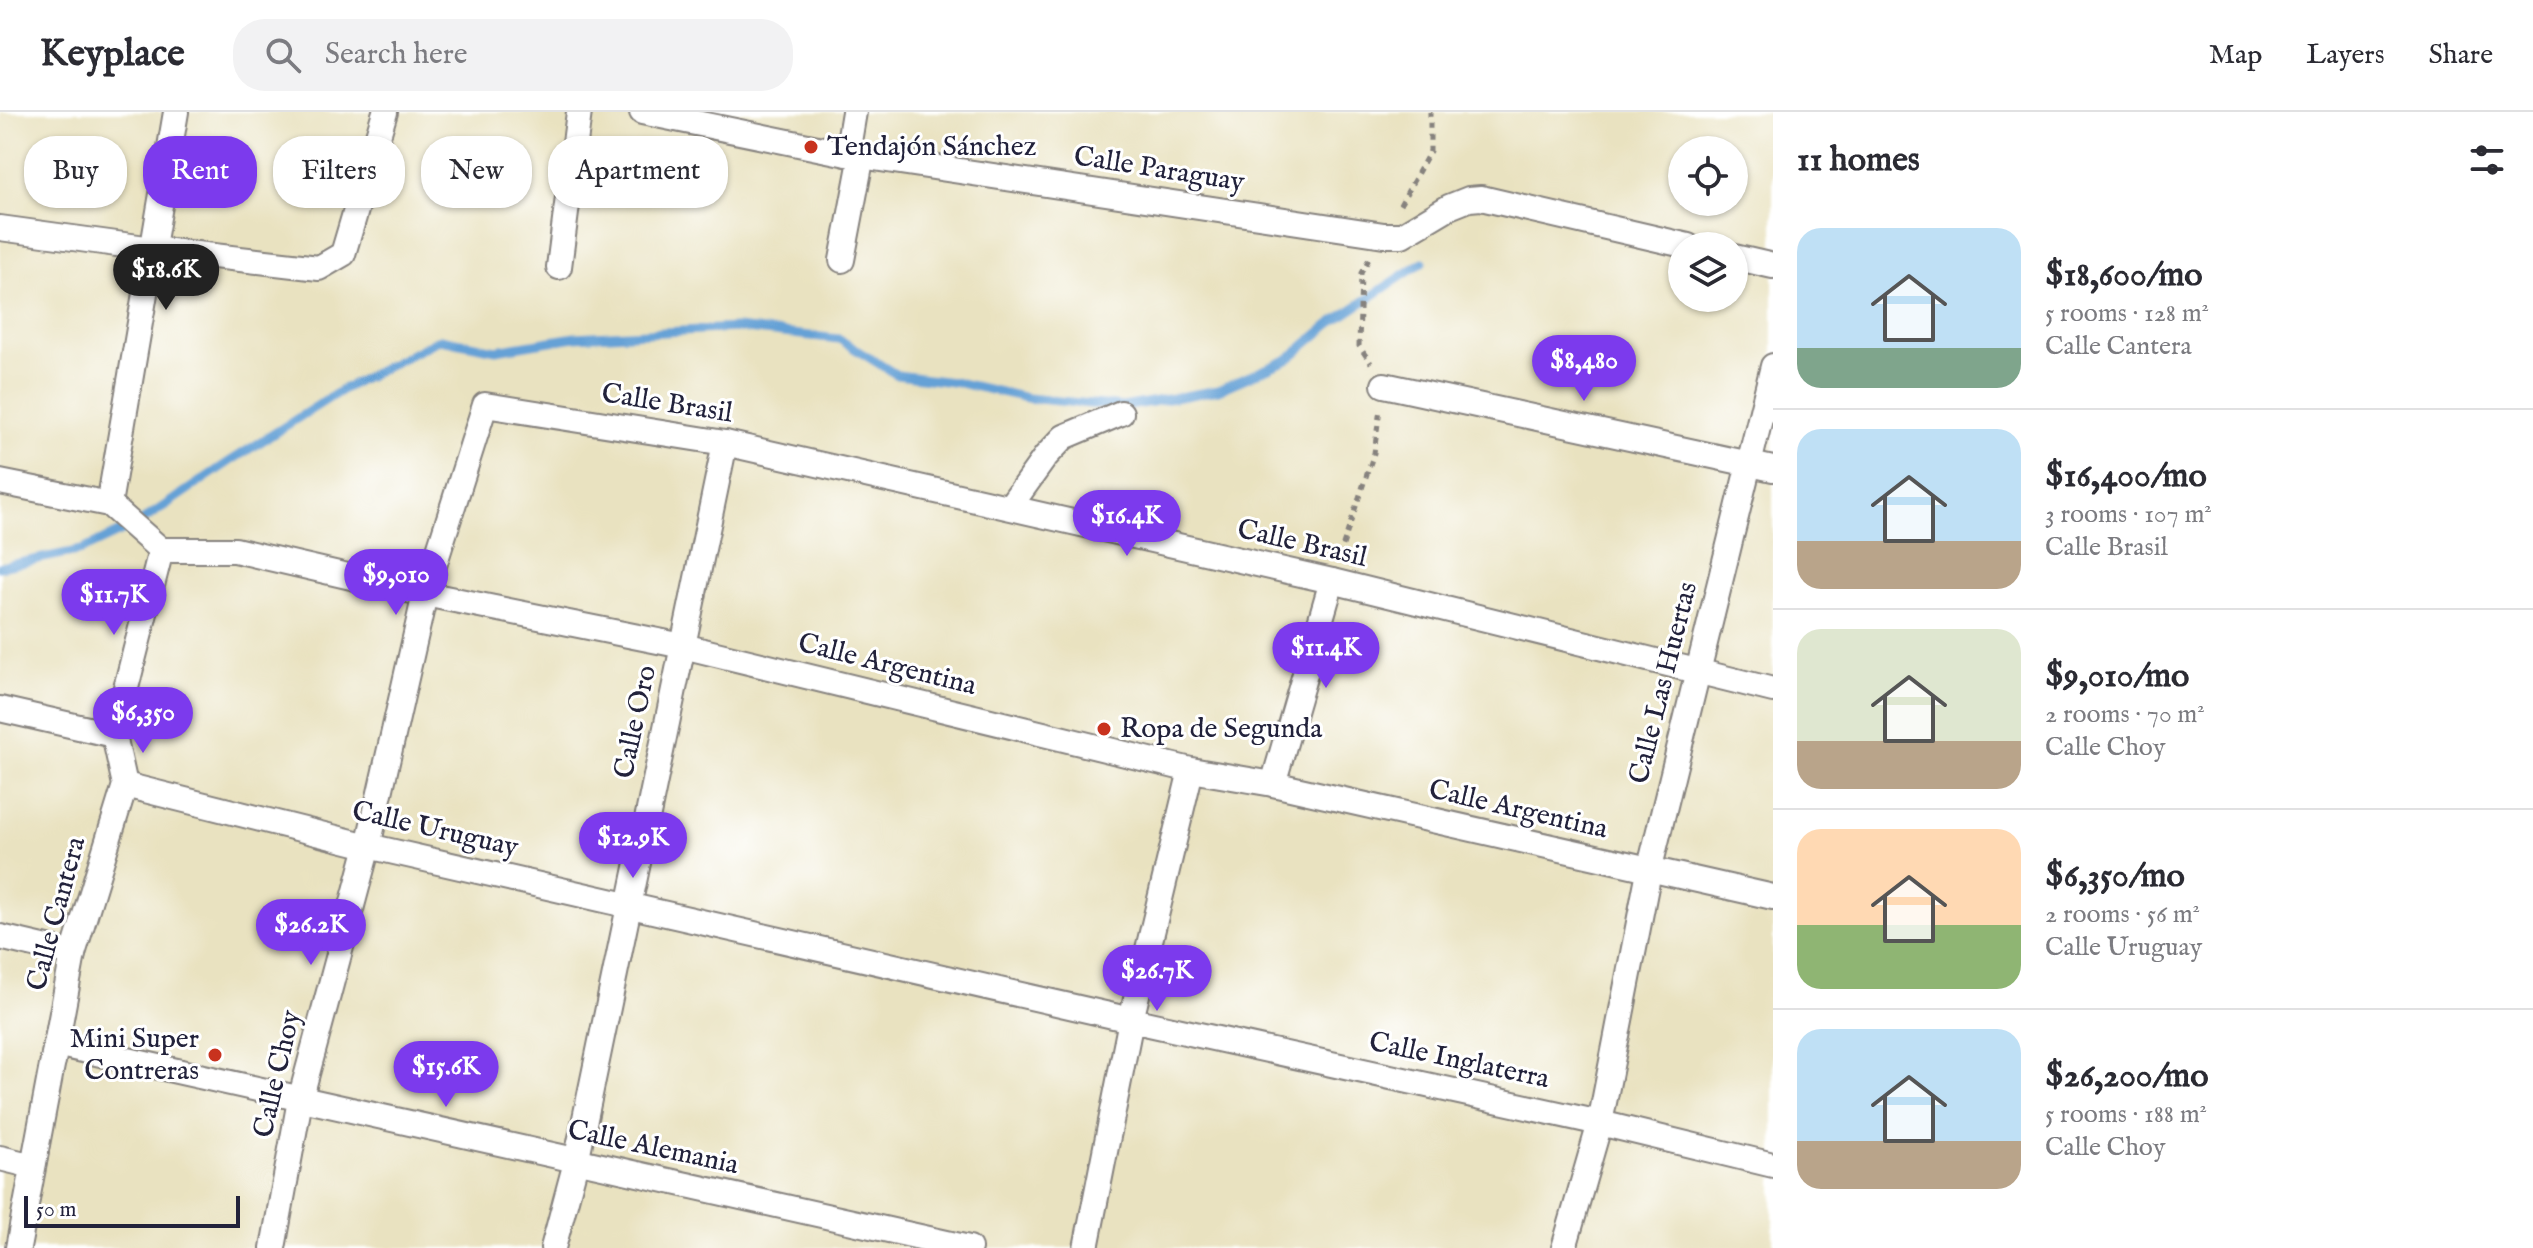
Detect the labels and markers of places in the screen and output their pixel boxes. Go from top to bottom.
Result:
place label: Tendajón Sánchez [827,130,1036,165]
marker: Tendajón Sánchez [802,138,820,156]
pin: $18.6K [101,244,231,312]
pin: $8,480 [1519,335,1649,403]
pin: $16.4K [1062,490,1192,558]
pin: $9,010 [331,549,461,617]
pin: $11.7K [49,569,179,637]
pin: $11.4K [1261,622,1391,690]
pin: $6,350 [78,687,208,755]
place label: Ropa de Segunda [1120,712,1323,747]
marker: Ropa de Segunda [1095,720,1113,738]
pin: $12.9K [568,812,698,880]
pin: $26.2K [246,899,376,967]
pin: $26.7K [1092,945,1222,1013]
place label: Mini Super Contreras [69,1022,199,1089]
pin: $15.6K [381,1041,511,1109]
marker: Mini Super Contreras [206,1046,224,1064]

